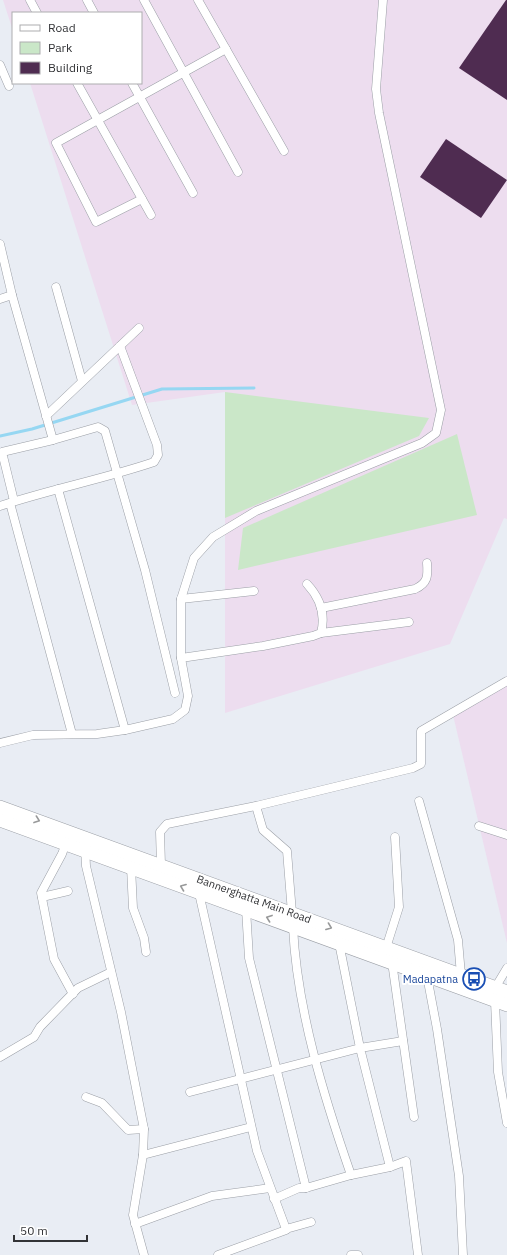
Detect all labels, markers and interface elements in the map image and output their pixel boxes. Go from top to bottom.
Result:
legend [12,12,142,84]
text: Road [48,20,76,35]
text: Park [48,40,73,55]
text: Building [48,60,93,75]
one-way arrow [33,816,40,824]
street label: Bannerghatta Main Road [195,872,313,926]
one-way arrow [179,883,186,891]
one-way arrow [266,914,273,923]
one-way arrow [325,923,332,931]
bus stop icon: Madapatna [461,966,487,992]
place label: Madapatna [403,972,458,986]
scale bar [14,1217,87,1243]
text: 50 m [20,1223,48,1238]

